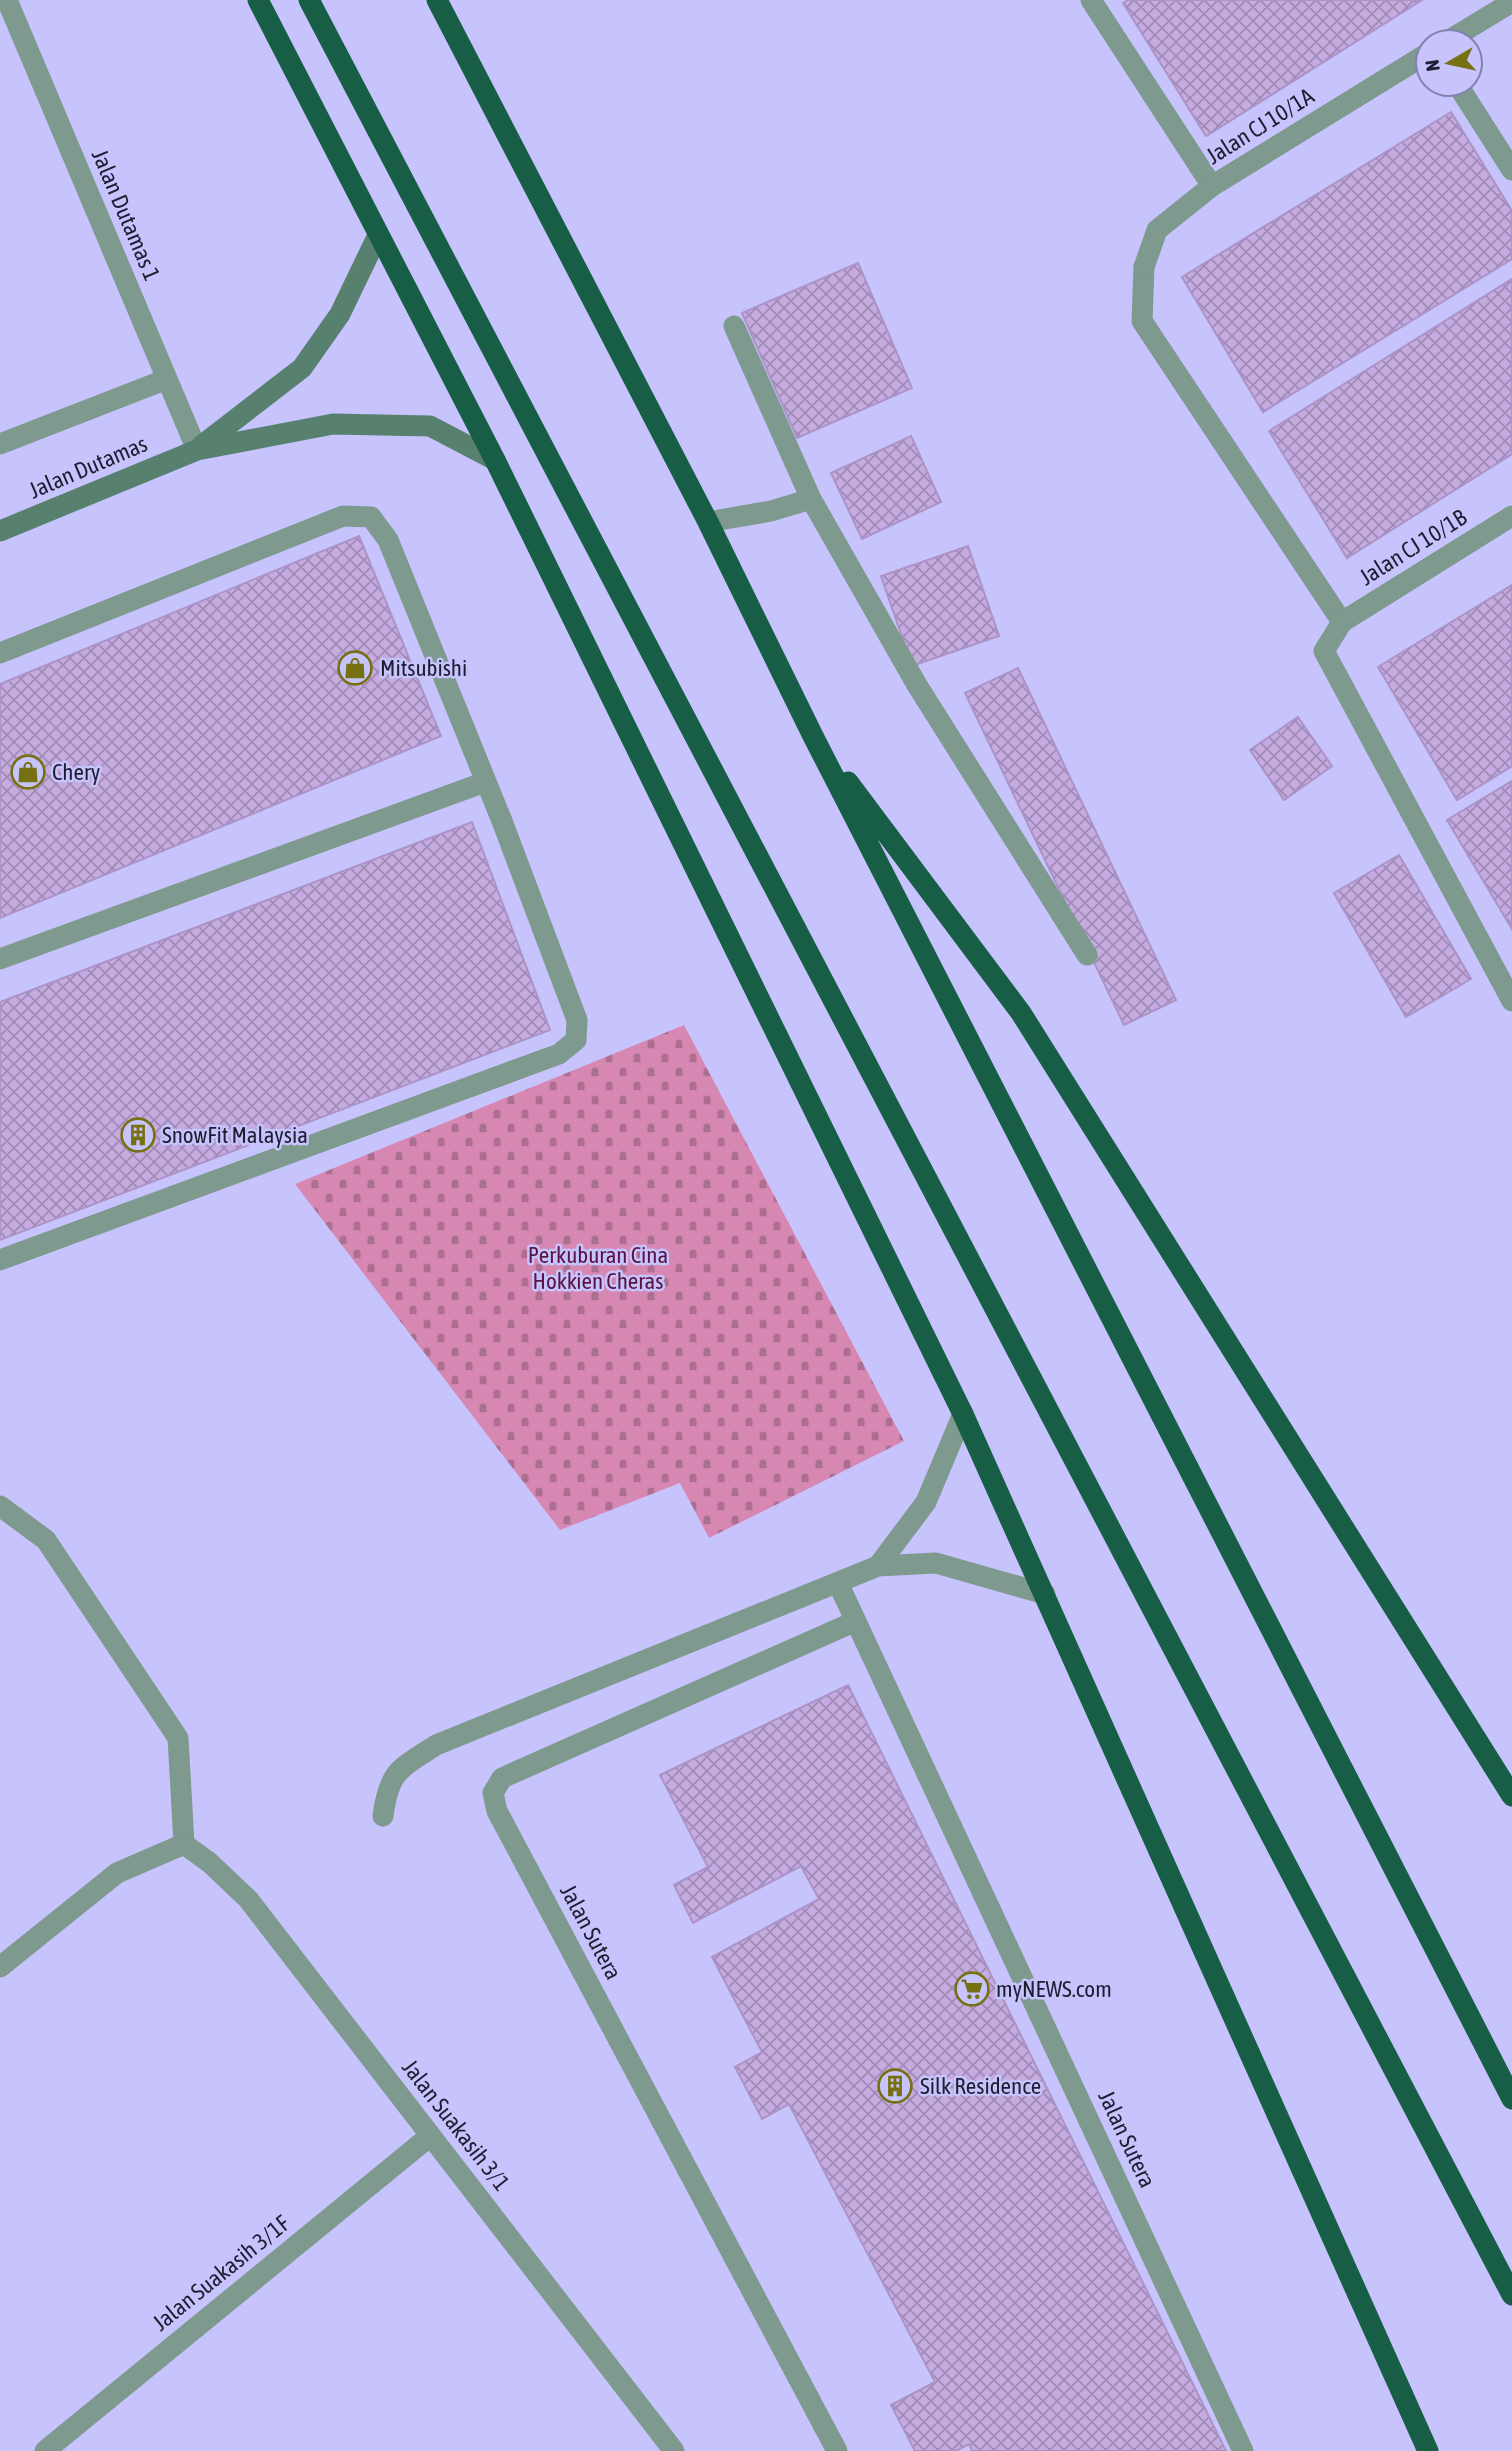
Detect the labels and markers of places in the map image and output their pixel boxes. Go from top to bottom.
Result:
shop icon: Mitsubishi [336,649,374,687]
place label: Mitsubishi [380,655,467,681]
shop icon: Chery [9,753,47,791]
place label: Chery [52,759,100,785]
building icon: SnowFit Malaysia [119,1116,157,1154]
place label: SnowFit Malaysia [162,1122,308,1148]
supermarket icon: myNEWS.com [953,1970,991,2008]
place label: myNEWS.com [996,1976,1112,2002]
building icon: Silk Residence [876,2067,914,2105]
place label: Silk Residence [920,2073,1041,2099]

